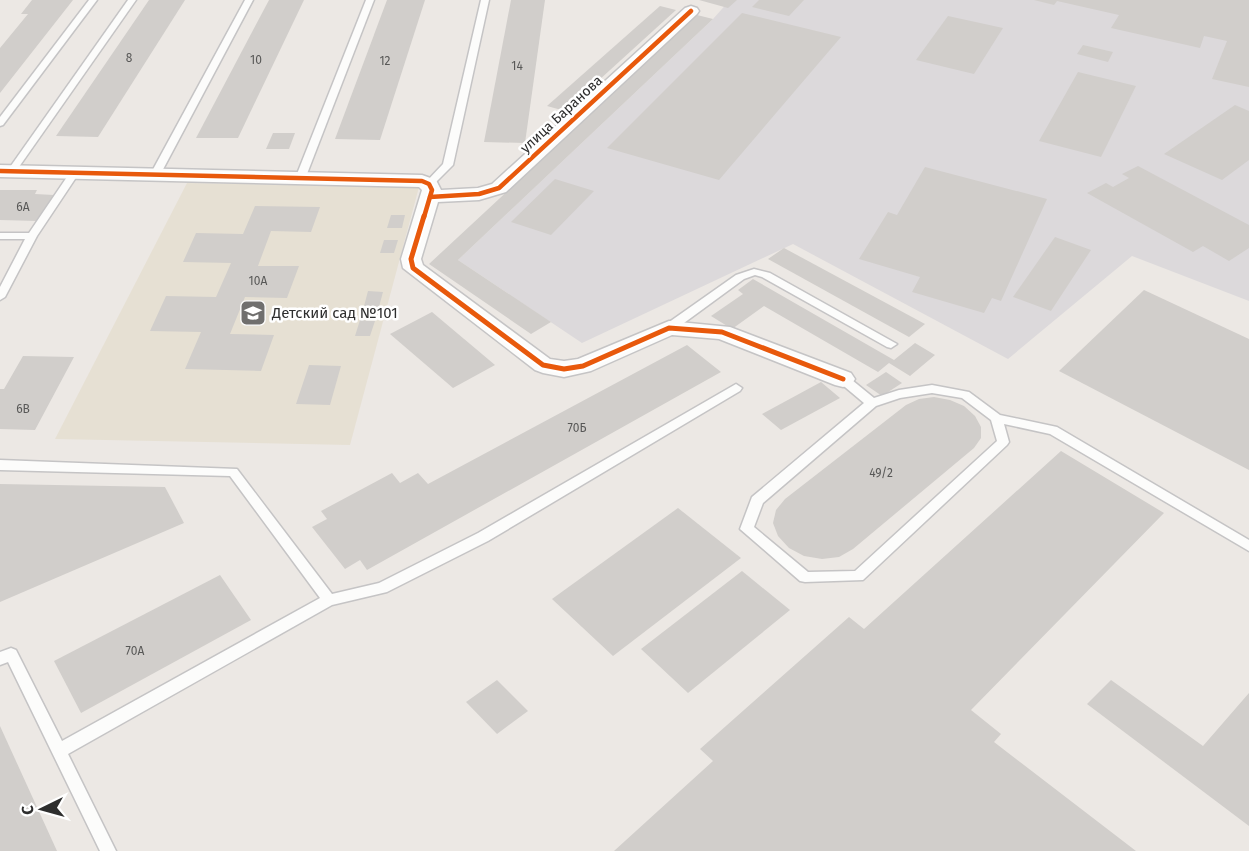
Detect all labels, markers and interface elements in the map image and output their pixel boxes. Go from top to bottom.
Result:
house number: 8 [126,51,133,65]
house number: 10 [250,53,262,67]
house number: 12 [379,54,391,68]
house number: 14 [511,59,523,73]
street label: улица Баранова [517,72,606,157]
house number: 6А [16,200,30,214]
house number: 10А [249,274,268,288]
school or university icon: Детский сад №101 [238,298,268,328]
place label: Детский сад №101 [271,304,398,322]
house number: 6В [16,402,30,416]
house number: 70Б [568,421,586,435]
house number: 49/2 [869,466,893,480]
house number: 70А [126,644,144,658]
north arrow [12,779,72,839]
text: С [18,804,37,816]

